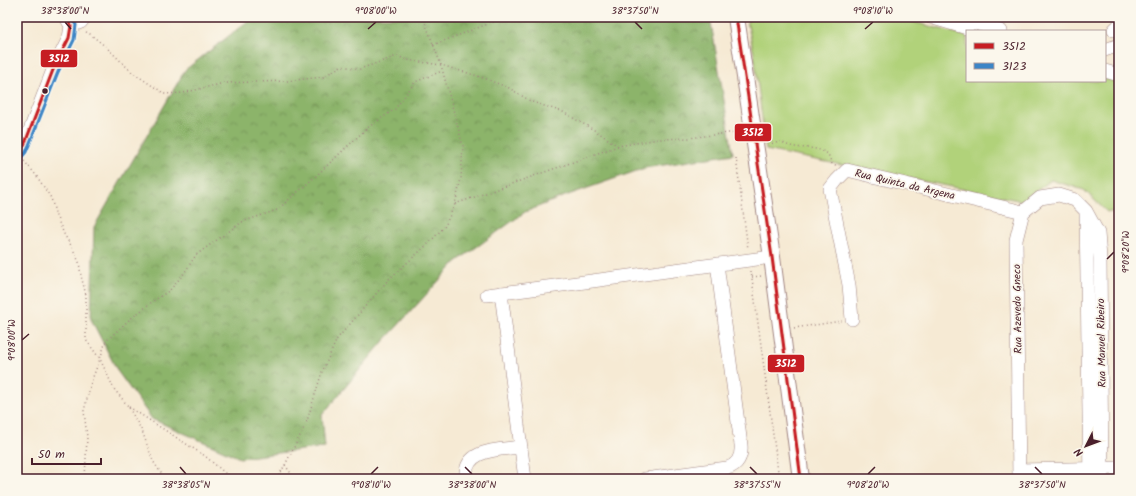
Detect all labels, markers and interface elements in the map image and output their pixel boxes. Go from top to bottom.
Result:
text: 38°38'00"N [41,3,89,19]
text: 9°08'00"W [355,3,397,19]
text: 38°37'50"N [611,3,659,19]
text: 9°08'10"W [853,3,893,19]
legend [966,30,1106,82]
text: 3512 [1002,37,1026,56]
line badge: 3512 [40,49,78,68]
text: 3512 [47,50,70,68]
text: 3123 [1002,57,1027,76]
unlabelled marker [40,86,50,96]
line badge: 3512 [734,123,772,142]
text: 3512 [741,124,764,142]
street label: Rua Quinta da Argena [853,165,957,205]
text: 9°08'20"W [1118,230,1134,273]
street label: Rua Azevedo Gneco [1008,264,1028,354]
street label: Rua Manuel Ribeiro [1092,298,1112,388]
text: 9°08'00"W [4,319,20,361]
line badge: 3512 [767,354,805,373]
text: 3512 [774,355,797,373]
north arrow [1066,426,1106,466]
scale bar [32,440,101,466]
text: N [1070,443,1088,461]
text: 50 m [38,445,65,464]
text: 38°38'05"N [162,477,211,493]
text: 9°08'10"W [351,477,391,493]
text: 38°38'00"N [448,477,496,493]
text: 38°37'55"N [733,477,781,493]
text: 9°08'20"W [847,477,890,493]
text: 38°37'50"N [1018,477,1066,493]

